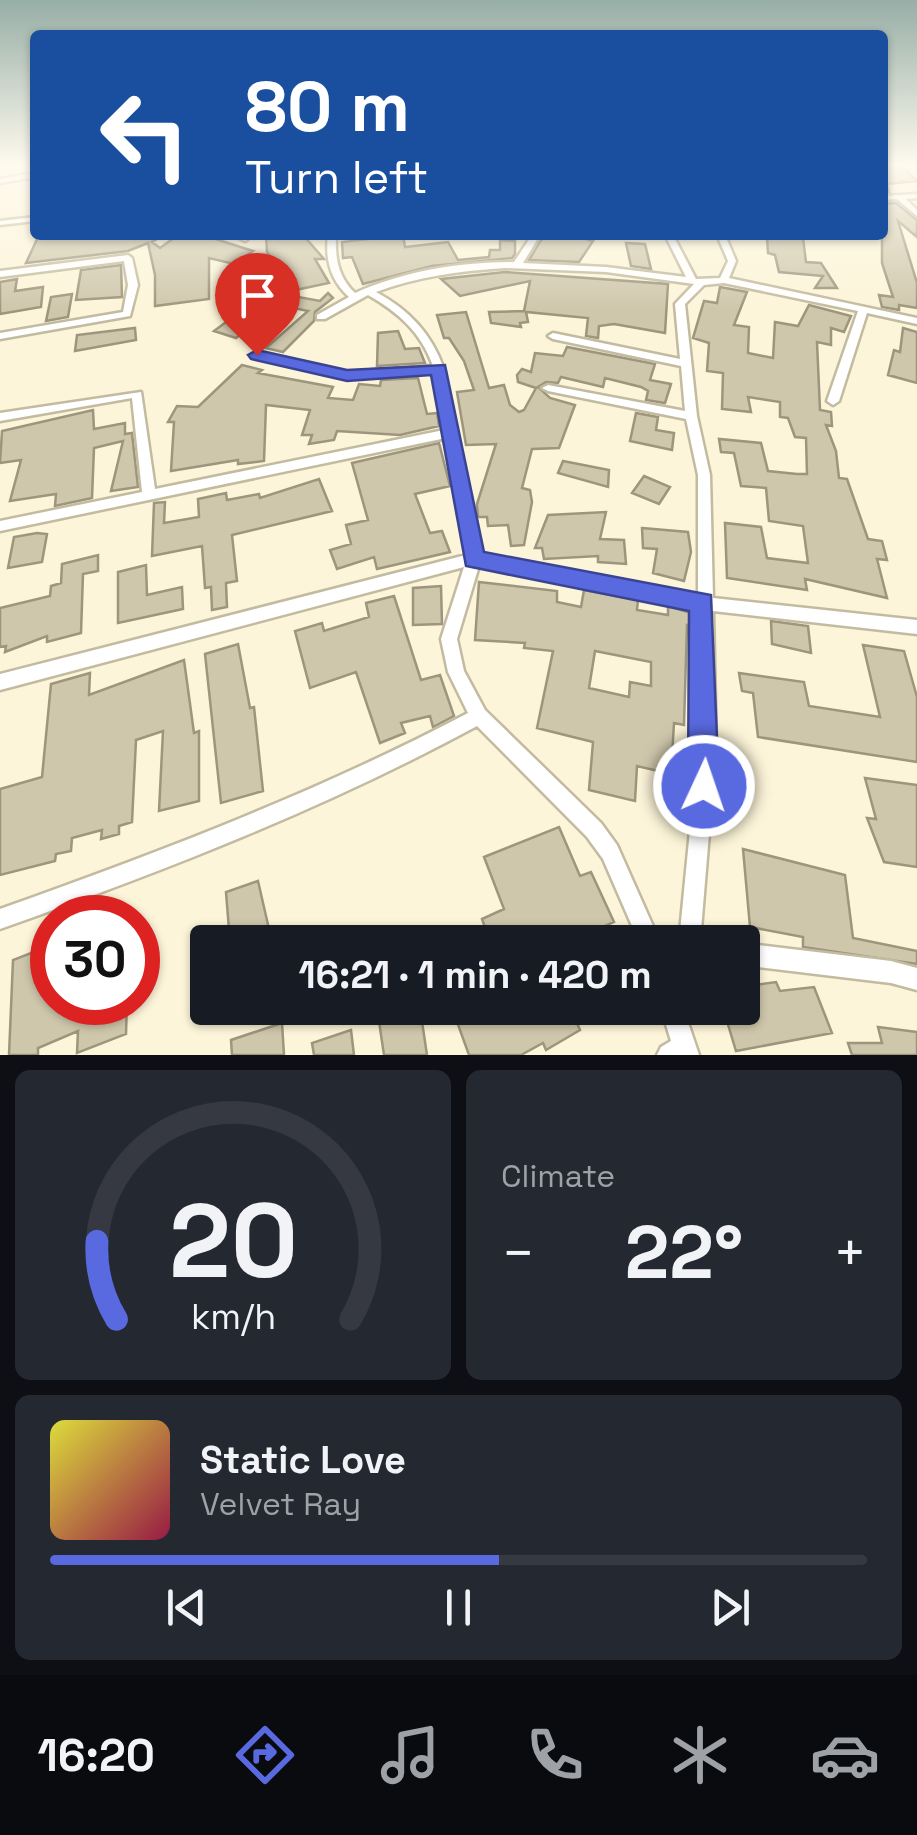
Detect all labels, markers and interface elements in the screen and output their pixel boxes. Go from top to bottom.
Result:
text: 80 m [245,62,410,151]
icon: left [80,70,210,200]
text: Turn left [245,149,428,206]
pin [215,253,300,356]
icon: arrive [230,268,285,323]
position arrow [652,734,756,838]
speed limit sign: 30 [30,895,160,1025]
text: 16:21 · 1 min · 420 m [298,951,652,999]
text: Climate [501,1156,615,1196]
text: 20 [168,1175,298,1307]
text: 22° [625,1204,743,1300]
text: − [501,1218,535,1288]
text: + [833,1218,867,1288]
text: km/h [190,1294,276,1339]
text: Static Love [200,1436,406,1484]
text: Velvet Ray [200,1484,361,1524]
icon: previous [159,1580,214,1635]
icon: pause [431,1580,486,1635]
icon: next [703,1580,758,1635]
icon: directions [230,1720,300,1790]
icon: music [375,1720,445,1790]
icon: phone [520,1720,590,1790]
icon: climate [665,1720,735,1790]
icon: car [810,1720,880,1790]
text: 16:20 [37,1727,155,1784]

